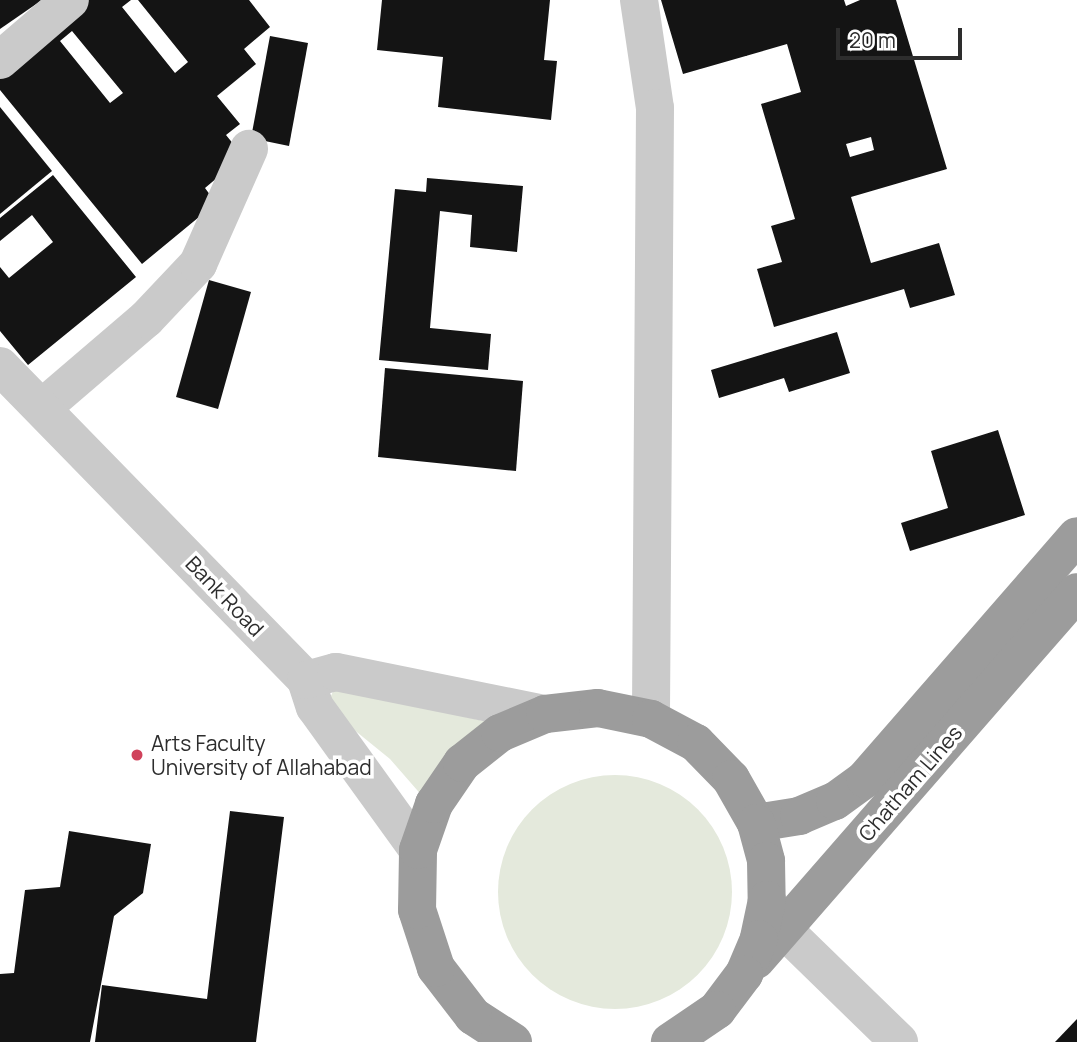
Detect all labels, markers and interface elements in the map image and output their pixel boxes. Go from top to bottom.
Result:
scale bar [839,14,965,58]
text: 20 m [849,26,896,54]
street label: Bank Road [181,551,269,641]
street label: Chatham Lines [853,720,967,846]
place label: Arts Faculty University of Allahabad [151,730,372,780]
marker: Arts Faculty University of Allahabad [129,747,145,763]

